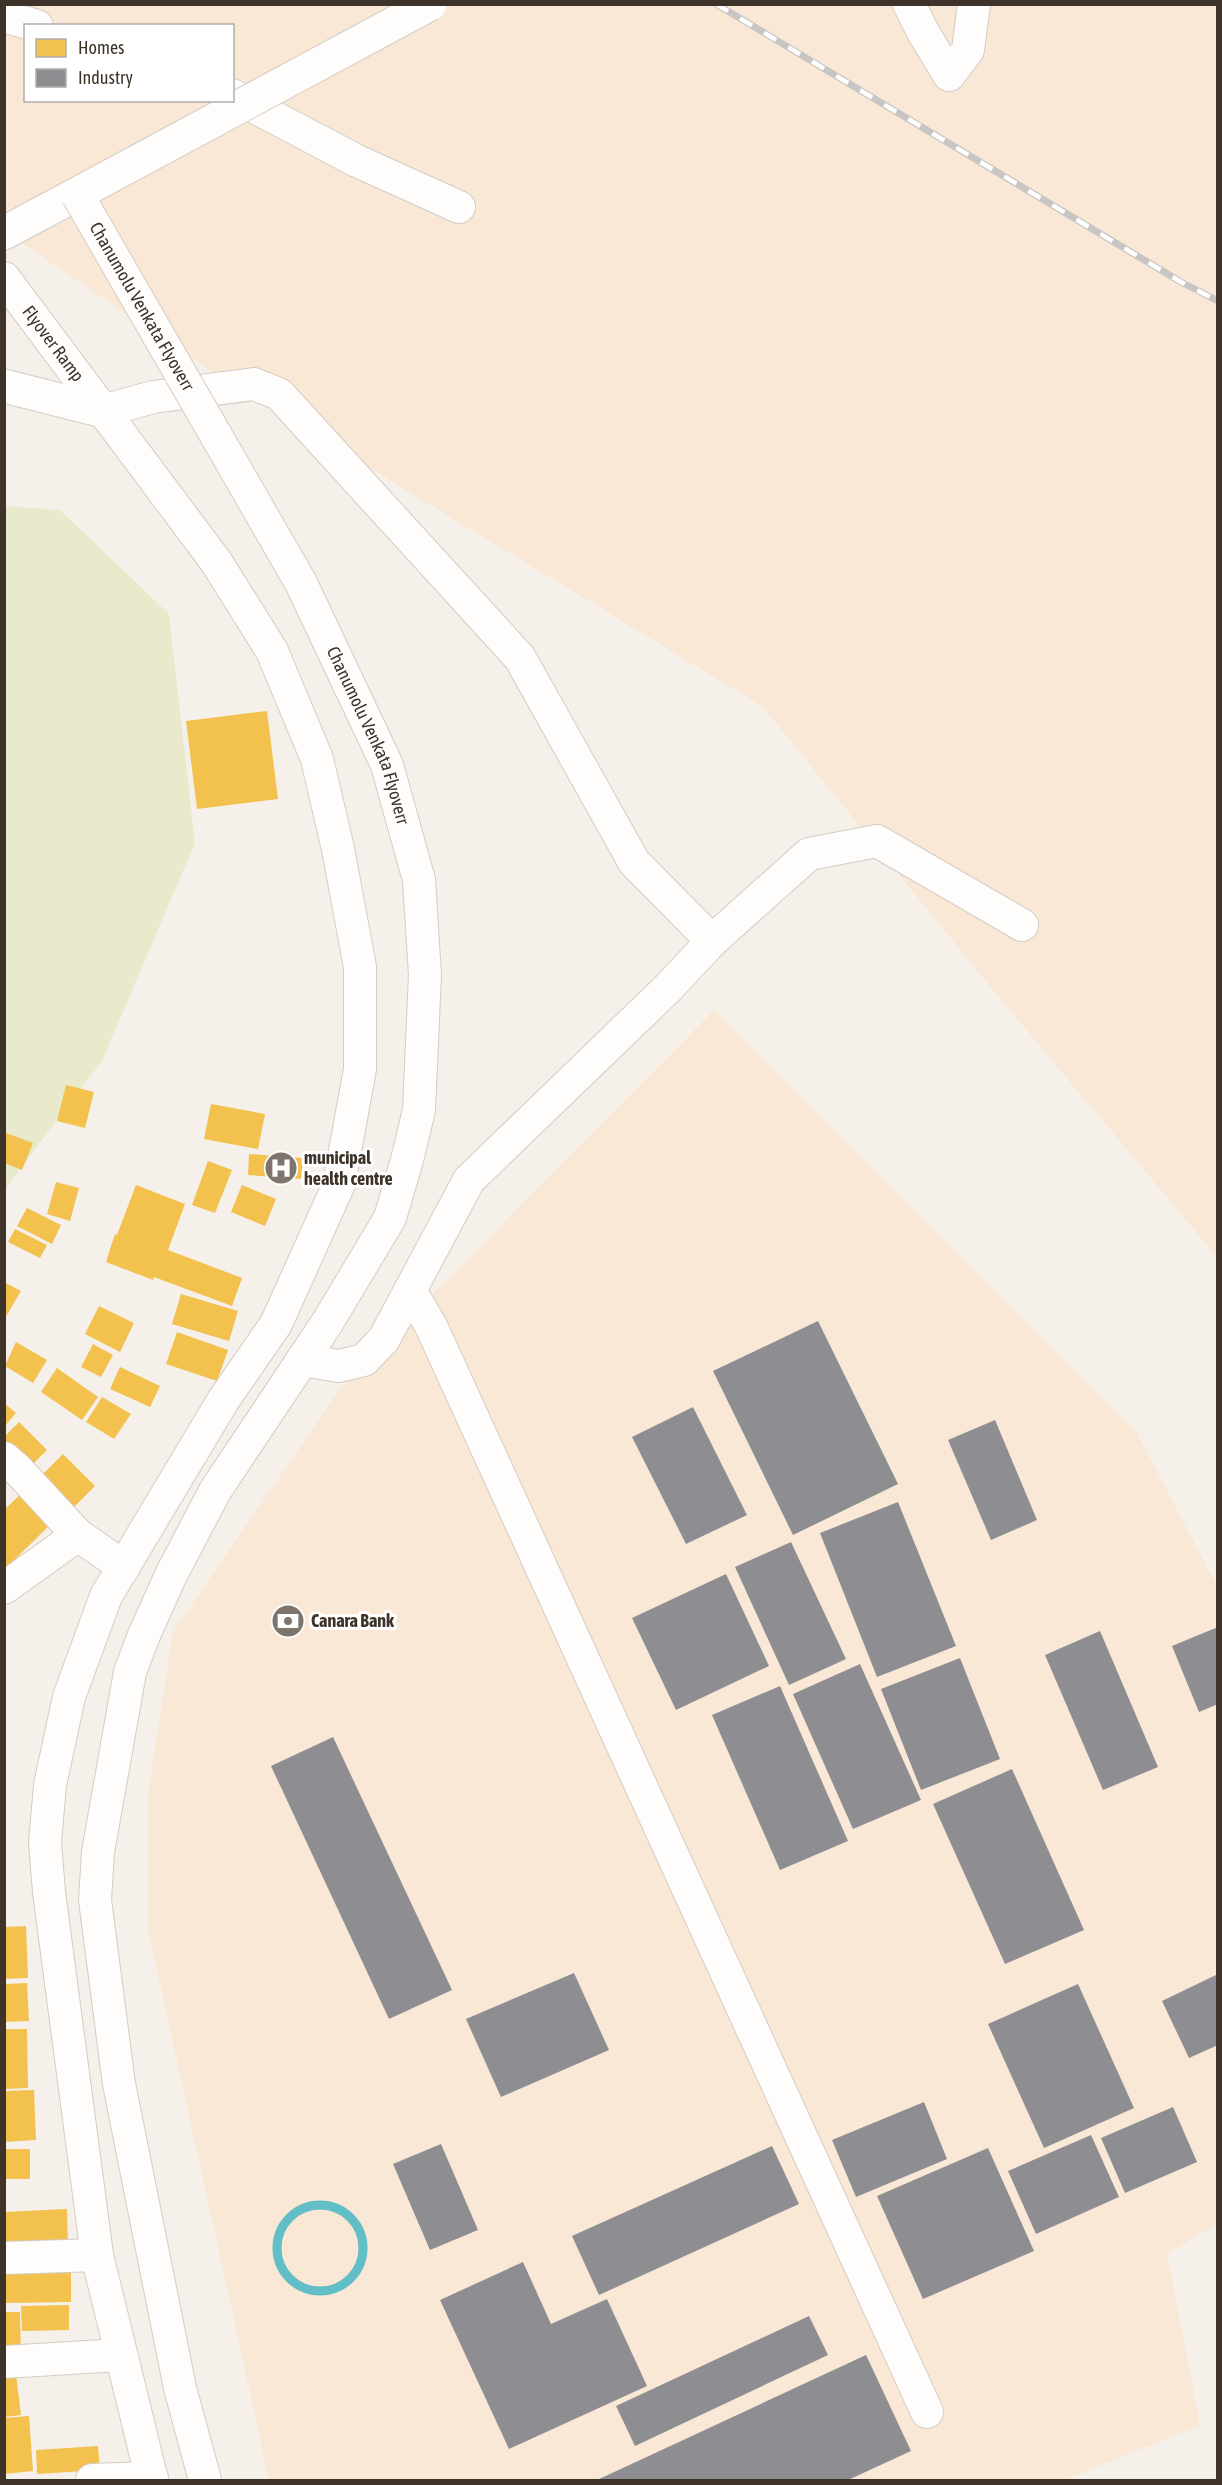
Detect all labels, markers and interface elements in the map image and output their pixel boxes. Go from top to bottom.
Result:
legend [24,24,234,102]
text: Homes [78,37,124,58]
text: Industry [78,67,133,88]
street label: Chanumolu Venkata Flyoverr [86,218,199,395]
street label: Flyover Ramp [18,301,89,386]
street label: Chanumolu Venkata Flyoverr [323,643,414,827]
place label: municipal health centre [304,1147,393,1189]
hospital icon: municipal health centre [263,1150,299,1186]
bank icon: Canara Bank [270,1603,306,1639]
place label: Canara Bank [311,1610,395,1631]

